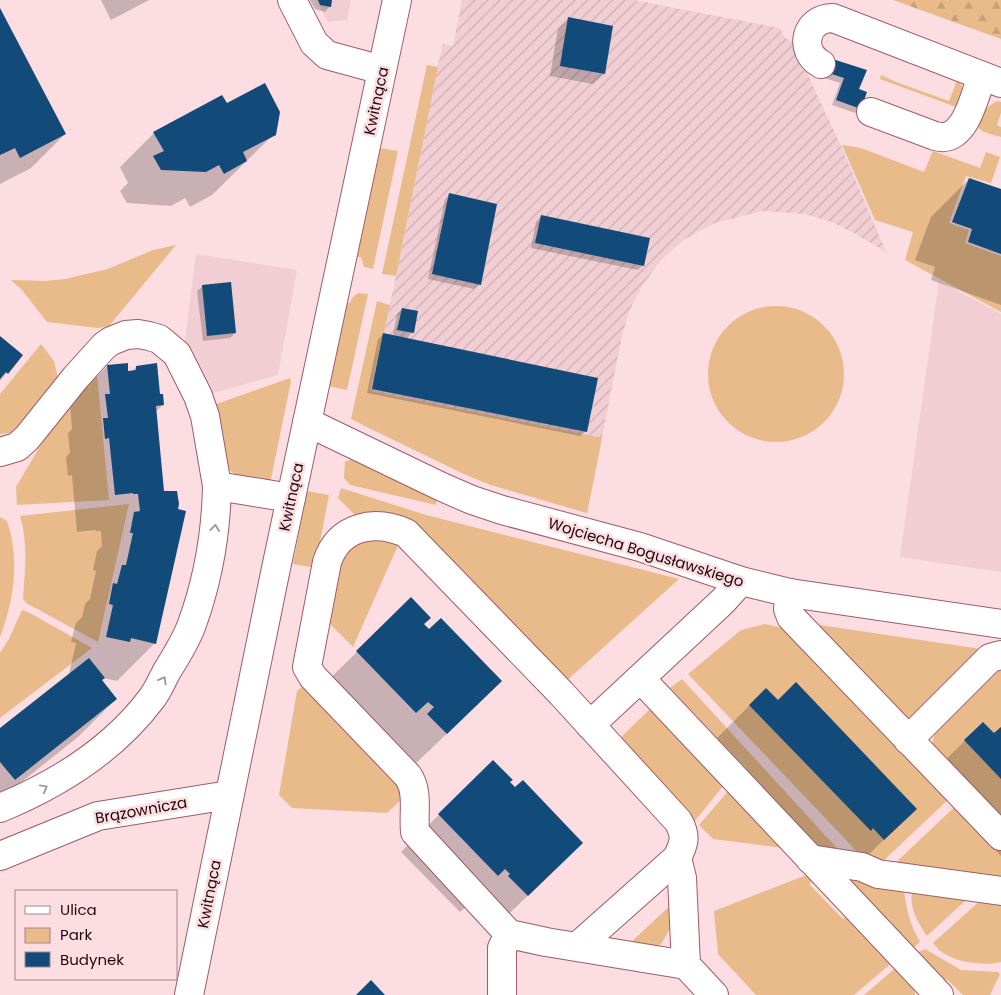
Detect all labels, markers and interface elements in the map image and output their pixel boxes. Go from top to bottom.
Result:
street label: Kwitnąca [359,65,393,137]
street label: Kwitnąca [274,461,308,533]
street label: Wojciecha Bogusławskiego [545,512,747,592]
one-way arrow [209,523,220,531]
one-way arrow [156,676,166,685]
one-way arrow [39,784,48,794]
street label: Brązownicza [93,792,189,828]
street label: Kwitnąca [192,858,226,930]
legend [15,890,178,980]
text: Ulica [60,899,97,920]
text: Park [60,924,92,945]
text: Budynek [60,949,124,970]

